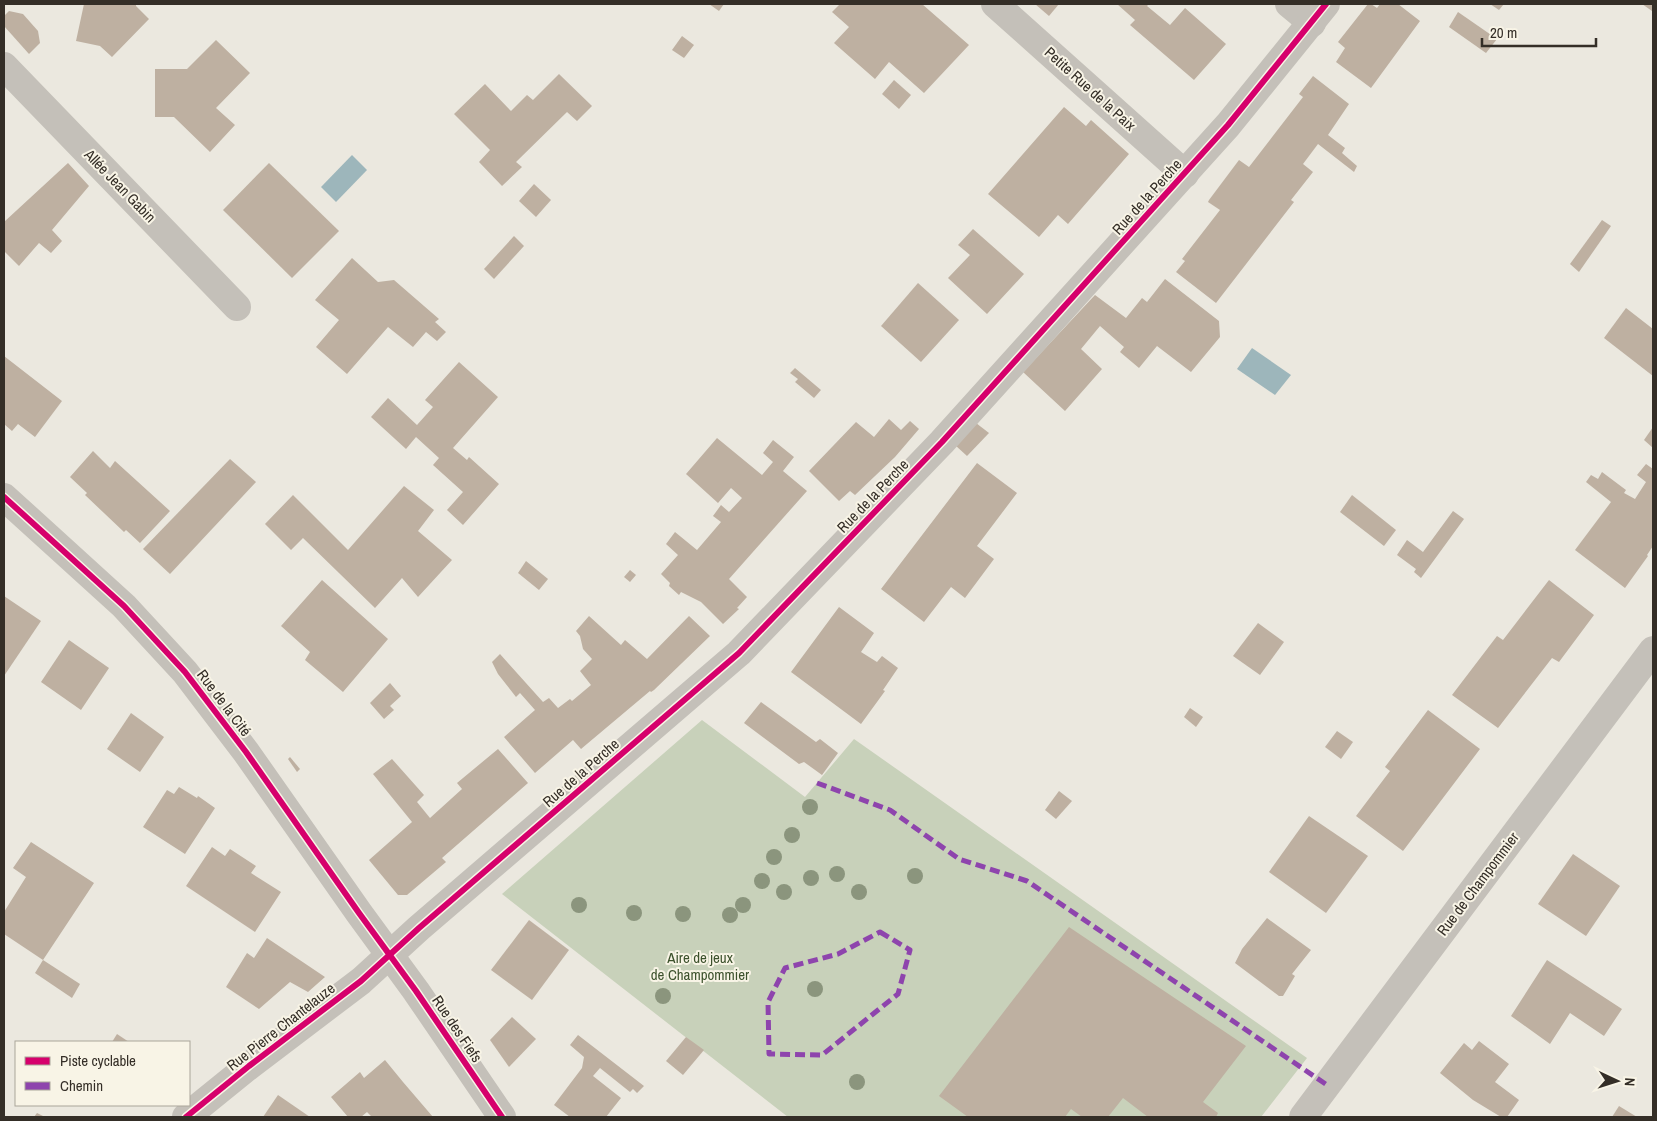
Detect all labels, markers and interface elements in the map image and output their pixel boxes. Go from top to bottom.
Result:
scale bar [1482,15,1596,47]
text: 20 m [1490,22,1517,43]
street label: Petite Rue de la Paix [1040,42,1141,136]
street label: Allée Jean Gabin [79,144,161,227]
street label: Rue de la Perche [1107,154,1186,239]
street label: Rue de la Perche [832,454,913,537]
street label: Rue de la Cité [192,665,257,741]
street label: Rue de la Perche [538,733,624,812]
street label: Rue de Champommier [1432,828,1523,940]
park label: Aire de jeux de Champommier [651,947,749,985]
street label: Rue Pierre Chantelauze [222,978,339,1076]
street label: Rue des Fiefs [427,991,488,1066]
legend [15,1041,190,1106]
text: Piste cyclable [60,1050,136,1071]
north arrow [1592,1056,1642,1106]
text: Chemin [60,1075,103,1096]
text: N [1621,1077,1639,1087]

